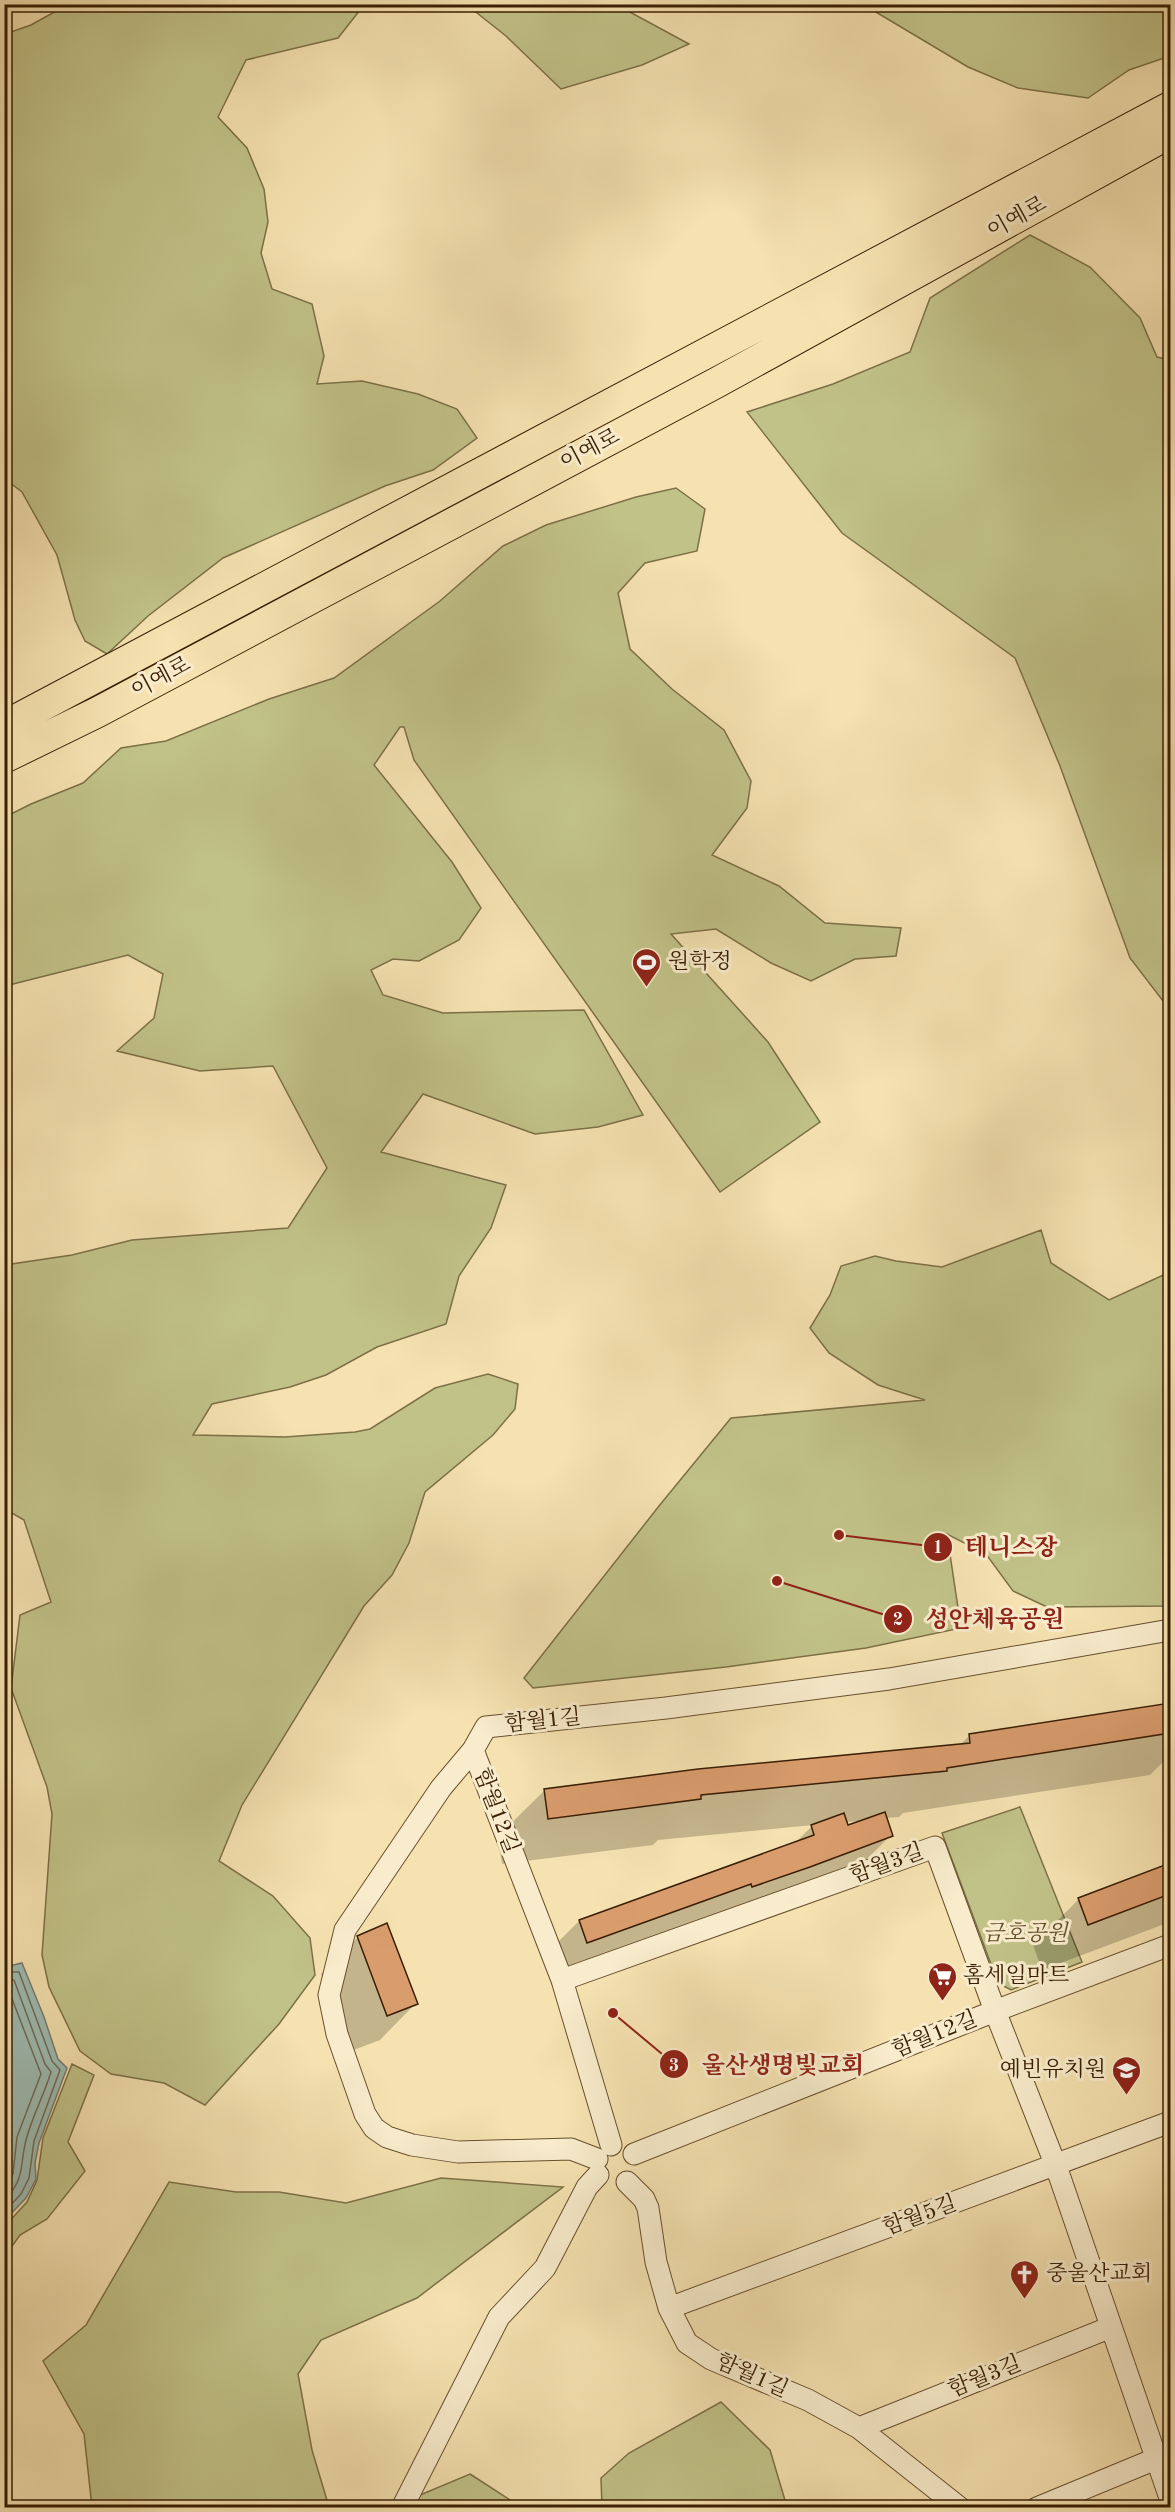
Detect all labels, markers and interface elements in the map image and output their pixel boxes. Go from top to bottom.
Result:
street label: 이예로 [983,192,1050,243]
street label: 이예로 [556,424,623,475]
street label: 이예로 [127,652,194,703]
sports icon: 원학정 [631,946,663,988]
place label: 원학정 [668,950,732,973]
callout: 테니스장 [923,1526,1070,1568]
text: 테니스장 [965,1534,1058,1561]
text: 1 [933,1539,943,1557]
callout: 성안체육공원 [883,1598,1077,1640]
text: 성안체육공원 [925,1606,1065,1633]
text: 2 [893,1611,903,1629]
street label: 함월1길 [504,1705,582,1736]
street label: 함월12길 [470,1765,523,1857]
street label: 함월3길 [847,1840,927,1887]
park label: 금호공원 [982,1921,1069,1945]
supermarket icon: 홈세일마트 [926,1960,958,2002]
place label: 홈세일마트 [963,1963,1069,1987]
street label: 함월12길 [889,2007,981,2062]
callout: 울산생명빛교회 [659,2043,876,2085]
text: 울산생명빛교회 [702,2052,864,2079]
school or university icon: 예빈유치원 [1111,2054,1143,2096]
text: 3 [669,2057,679,2075]
place label: 예빈유치원 [1000,2058,1106,2081]
street label: 함월5길 [880,2192,960,2239]
church icon: 중울산교회 [1009,2258,1041,2300]
place label: 중울산교회 [1046,2262,1152,2285]
street label: 함월1길 [713,2349,792,2402]
street label: 함월3길 [945,2352,1025,2402]

